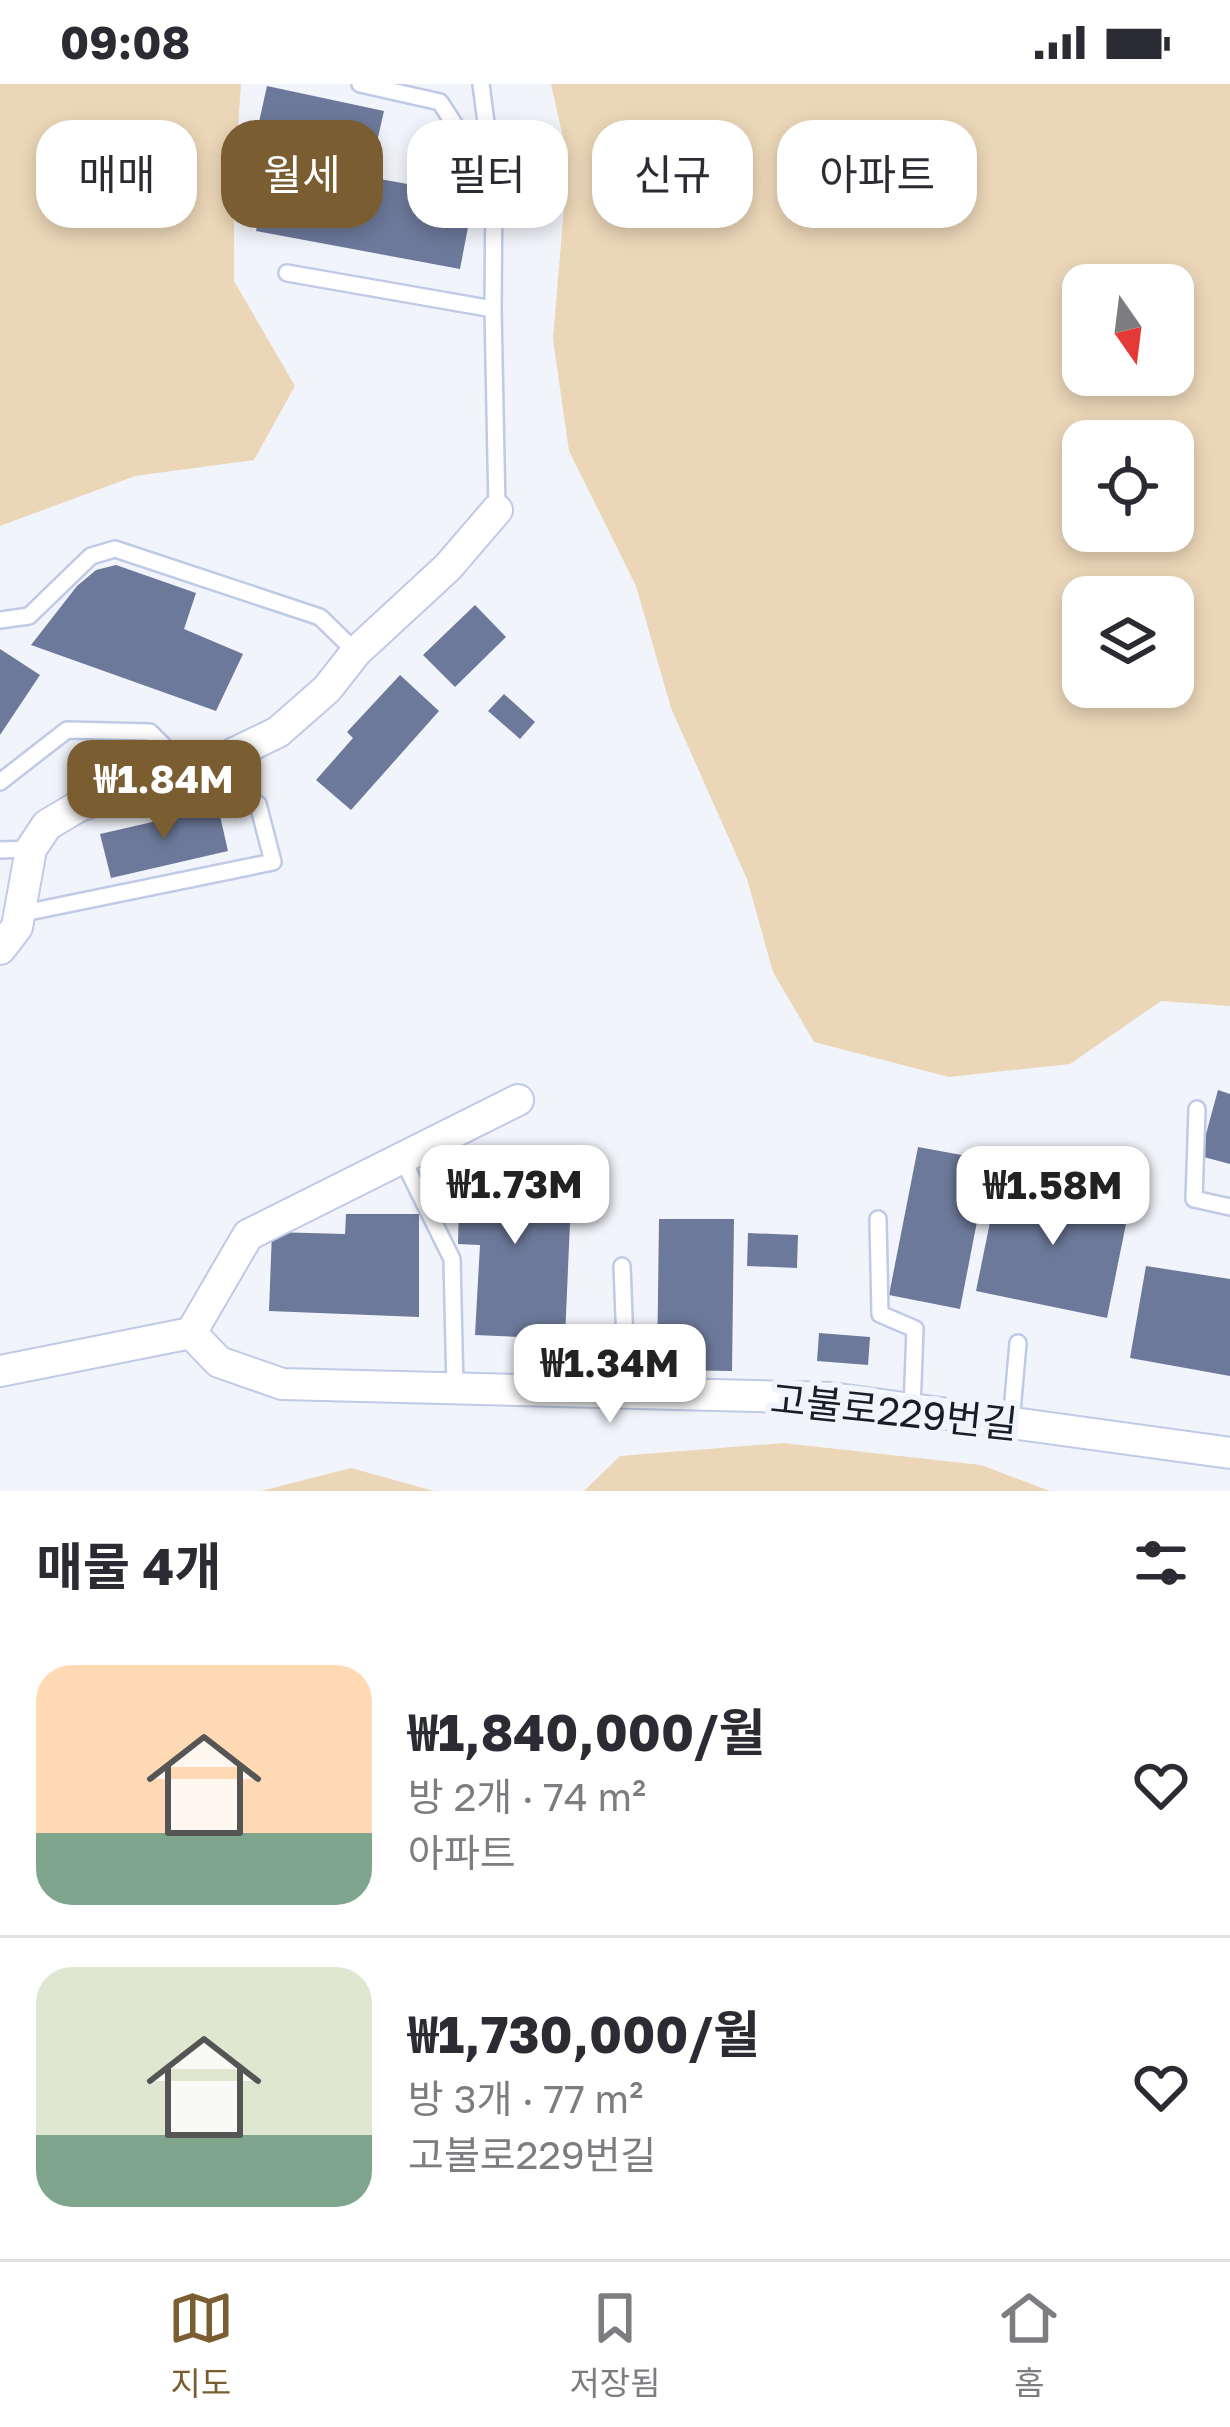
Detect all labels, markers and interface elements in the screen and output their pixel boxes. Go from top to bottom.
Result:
text: 09:08 [60,15,190,69]
chip: 매매 [36,120,197,228]
chip: 월세 [221,120,383,228]
chip: 필터 [407,120,568,228]
chip: 신규 [592,120,753,228]
chip: 아파트 [777,120,977,228]
north arrow [1062,264,1194,396]
map controls [1062,264,1194,708]
button: locate [1062,420,1194,552]
button: layers [1062,576,1194,708]
pin: ₩1.84M [66,740,262,842]
text: ₩1.84M [94,755,234,802]
pin: ₩1.73M [417,1145,613,1247]
pin: ₩1.58M [955,1146,1151,1248]
text: ₩1.73M [447,1160,583,1207]
text: ₩1.58M [983,1161,1123,1208]
pin: ₩1.34M [512,1324,708,1426]
text: ₩1.34M [541,1339,679,1386]
street label: 고불로229번길 [768,1375,1020,1447]
icon: filters [1128,1530,1194,1596]
text: 매물 4개 [36,1535,221,1596]
text: ₩1,840,000/월 [408,1701,766,1762]
icon: home [132,1713,276,1857]
icon: heart [1128,1752,1194,1818]
text: 방 2개 · 74 m² [408,1773,646,1820]
text: 아파트 [408,1829,516,1876]
text: ₩1,730,000/월 [408,2003,760,2064]
icon: home [132,2015,276,2159]
icon: heart [1128,2054,1194,2120]
text: 방 3개 · 77 m² [408,2075,643,2122]
text: 고불로229번길 [408,2131,656,2178]
tab: 지도 [168,2285,234,2405]
tab: 저장됨 [569,2285,661,2405]
tab: 홈 [996,2285,1062,2405]

